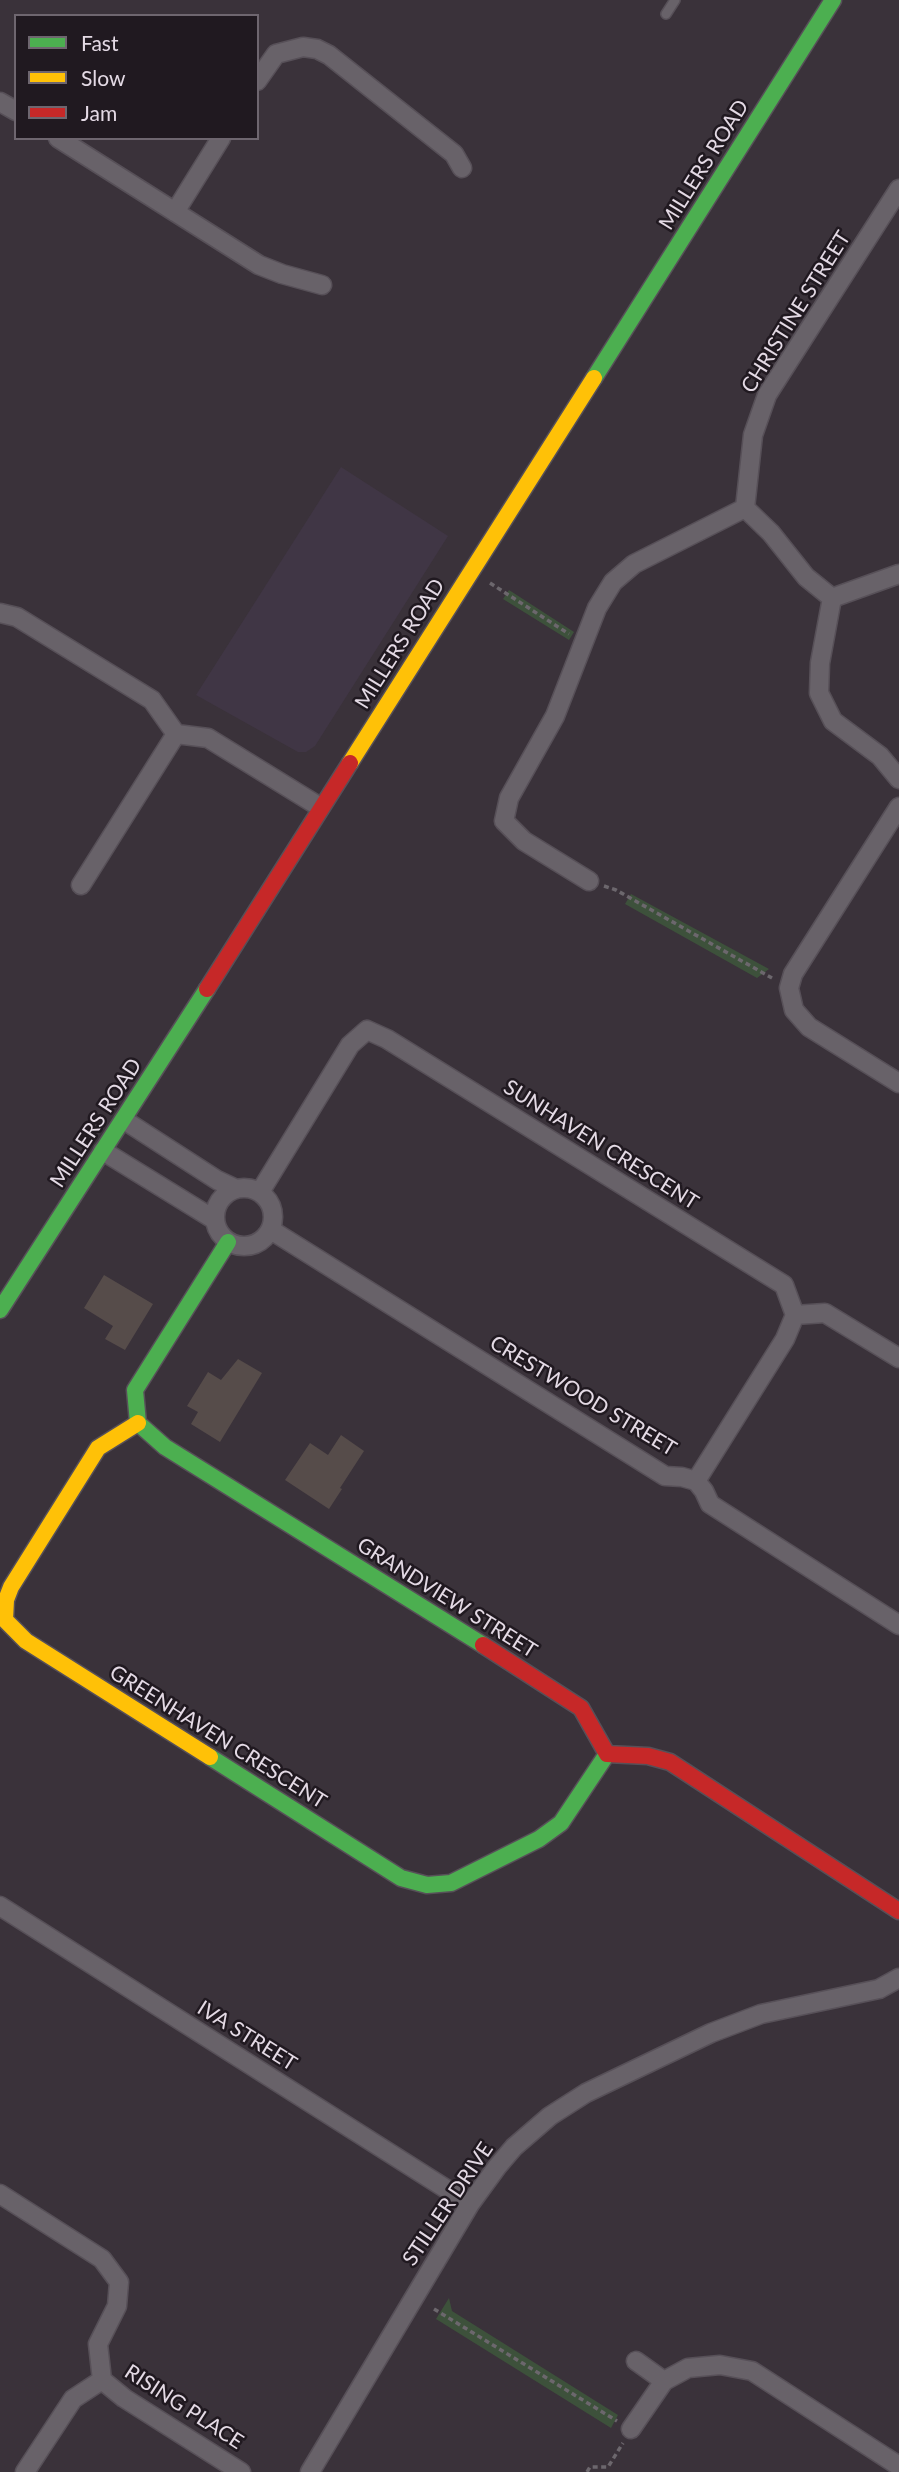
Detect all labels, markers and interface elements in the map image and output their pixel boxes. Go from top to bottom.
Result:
legend [14,14,259,140]
text: Fast [81,30,118,55]
text: Slow [81,65,125,90]
street label: MILLERS ROAD [654,95,754,235]
text: Jam [81,100,117,125]
street label: CHRISTINE STREET [736,226,856,398]
street label: MILLERS ROAD [350,574,450,714]
street label: MILLERS ROAD [45,1054,147,1192]
street label: SUNHAVEN CRESCENT [499,1075,703,1215]
street label: CRESTWOOD STREET [485,1330,681,1462]
street label: GRANDVIEW STREET [352,1532,542,1664]
street label: GREENHAVEN CRESCENT [105,1660,331,1814]
street label: IVA STREET [193,1996,301,2076]
street label: STILLER DRIVE [398,2138,498,2270]
street label: RISING PLACE [120,2359,248,2455]

